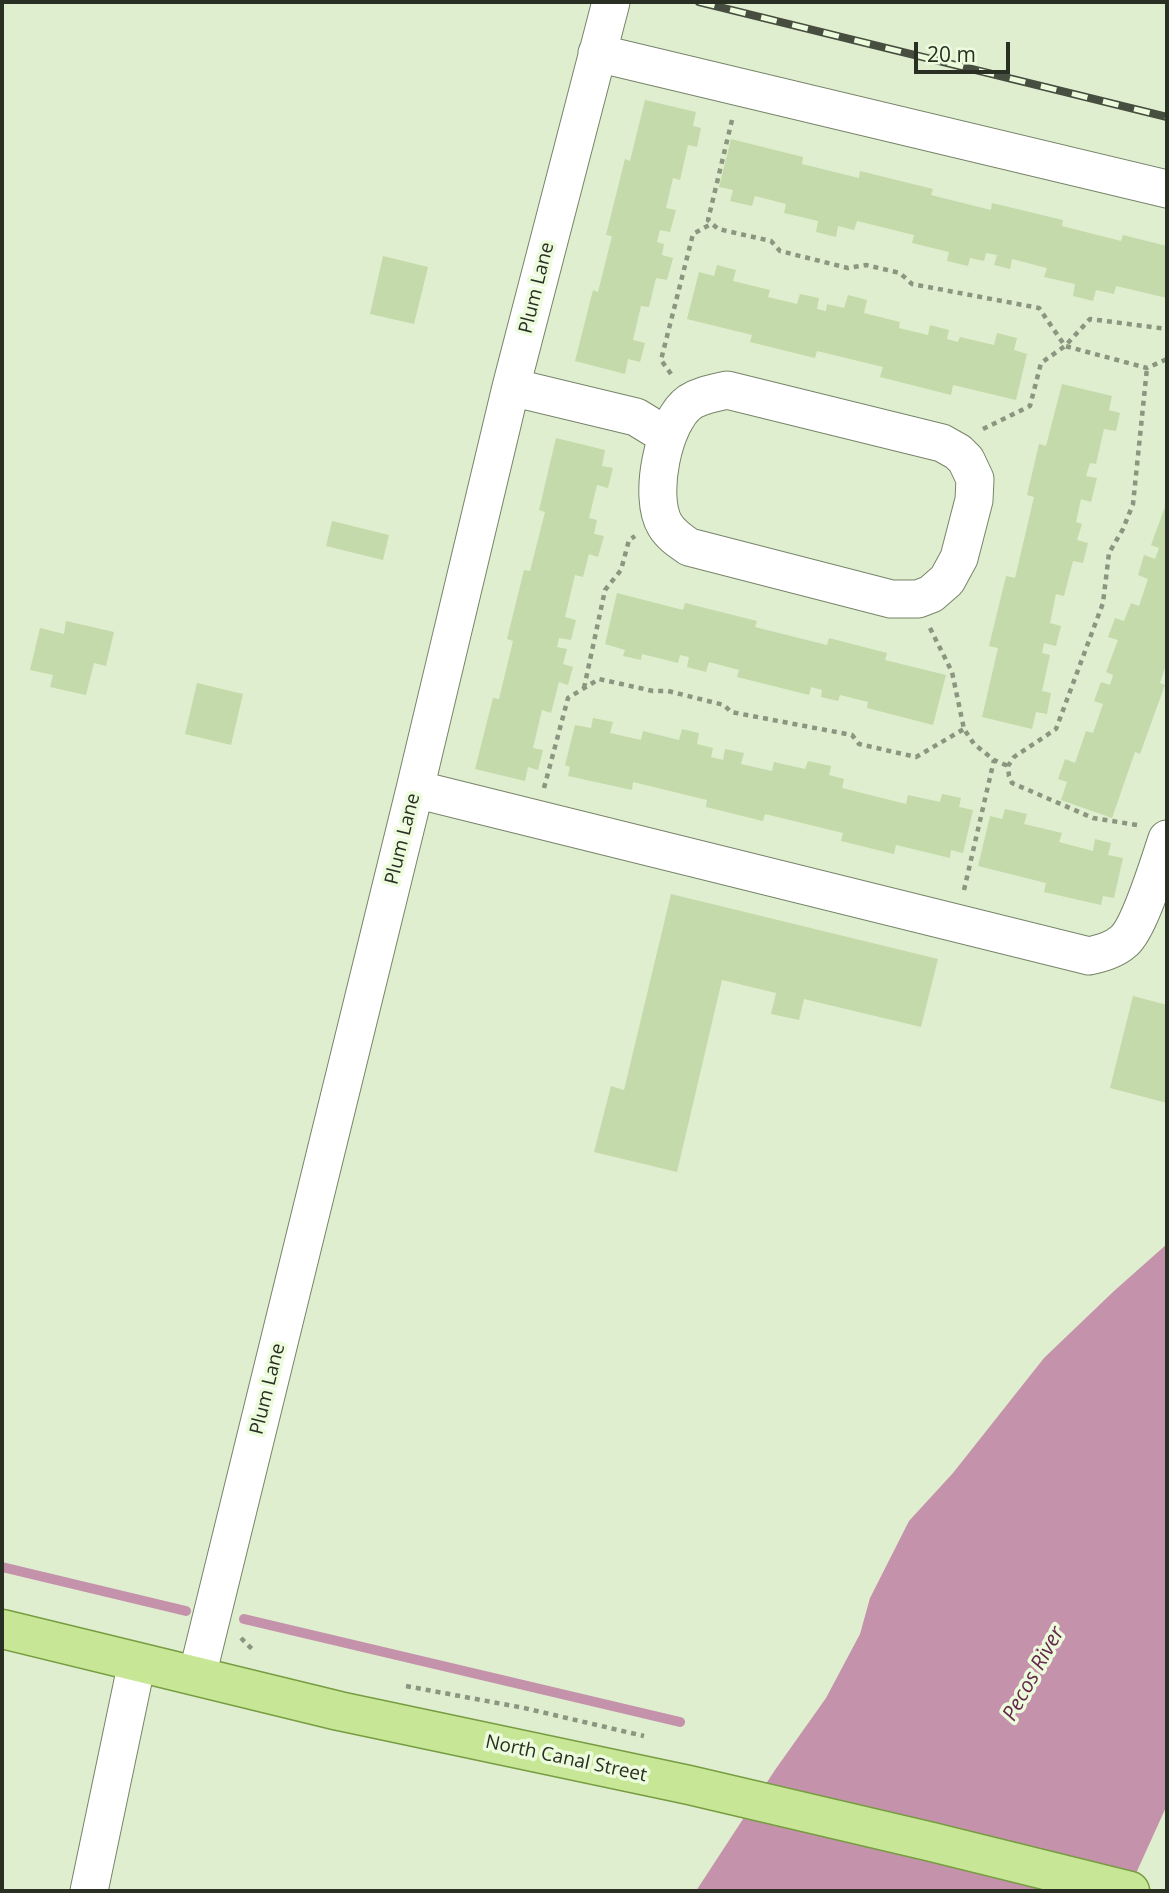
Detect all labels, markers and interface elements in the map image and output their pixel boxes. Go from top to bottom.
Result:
scale bar [917,28,1013,72]
text: 20 m [927,40,976,68]
street label: Plum Lane [515,240,559,336]
street label: Plum Lane [381,791,425,887]
street label: Plum Lane [246,1341,290,1437]
water label: Pecos River [998,1622,1070,1726]
street label: North Canal Street [483,1731,649,1787]

